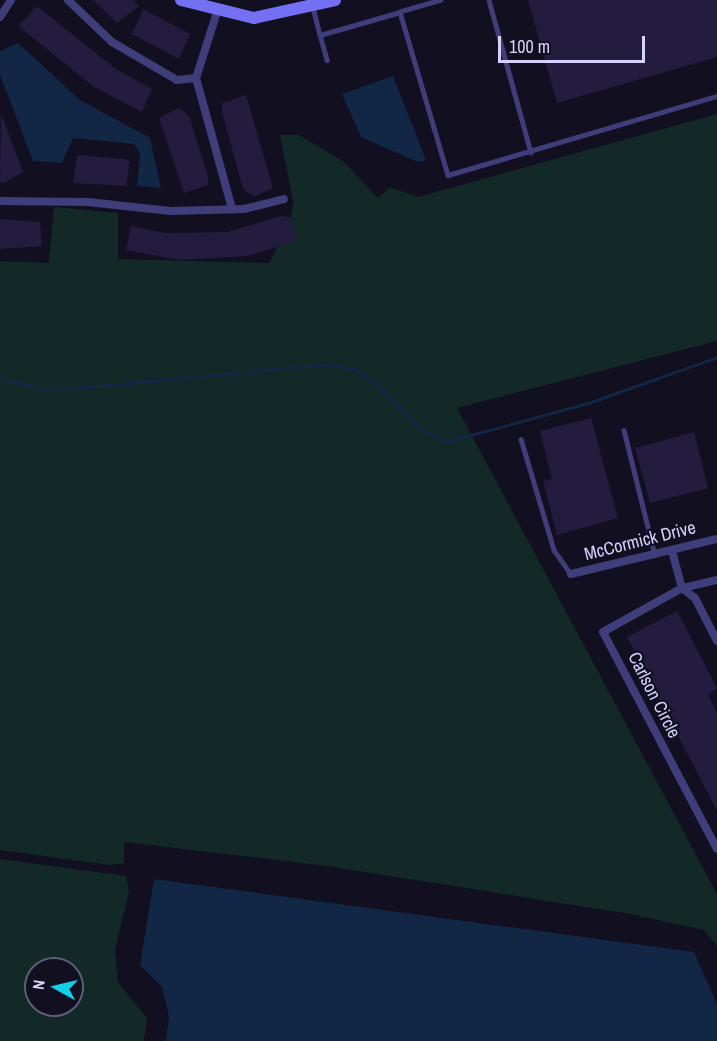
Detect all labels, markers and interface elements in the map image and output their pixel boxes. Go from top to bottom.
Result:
scale bar [501,24,648,62]
text: 100 m [509,34,550,59]
street label: McCormick Drive [582,517,698,565]
street label: Carlson Circle [623,648,685,742]
north arrow [24,957,84,1017]
text: N [27,979,50,991]

